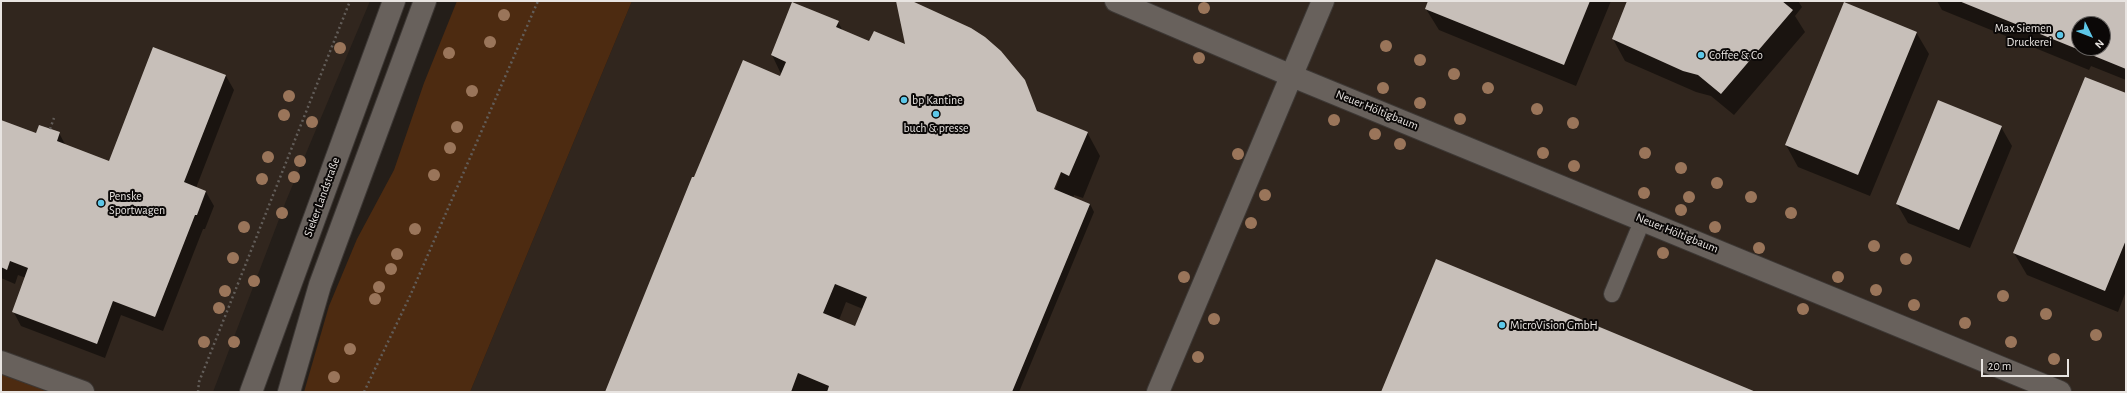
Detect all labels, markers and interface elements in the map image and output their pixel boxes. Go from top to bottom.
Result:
north arrow [2071,16,2111,56]
place label: Max Siemen Druckerei [1994,21,2052,49]
marker: Max Siemen Druckerei [2055,30,2065,40]
text: N [2093,37,2106,50]
place label: Coffee & Co [1709,48,1763,62]
marker: Coffee & Co [1696,50,1706,60]
street label: Neuer Höltigbaum [1334,87,1420,133]
place label: bp Kantine [912,93,963,107]
marker: bp Kantine [899,95,909,105]
marker: buch & presse [931,109,941,119]
place label: buch & presse [903,121,969,135]
street label: Sieker Landstraße [301,155,343,239]
place label: Penske Sportwagen [109,189,165,217]
marker: Penske Sportwagen [96,198,106,208]
street label: Neuer Höltigbaum [1634,210,1720,256]
place label: MicroVision GmbH [1510,318,1598,332]
marker: MicroVision GmbH [1497,320,1507,330]
scale bar [1983,351,2071,377]
text: 20 m [1988,360,2011,372]

